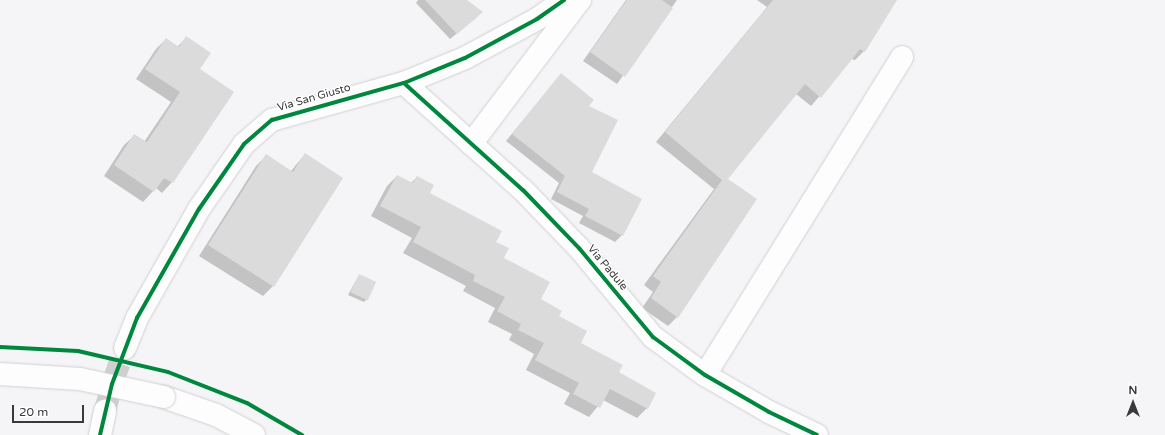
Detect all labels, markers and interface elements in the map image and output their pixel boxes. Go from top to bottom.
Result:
street label: Via San Giusto [276,81,352,115]
street label: Via Padule [584,243,630,293]
north arrow [1113,383,1153,423]
text: N [1129,384,1137,397]
scale bar [14,397,86,423]
text: 20 m [19,405,48,419]

